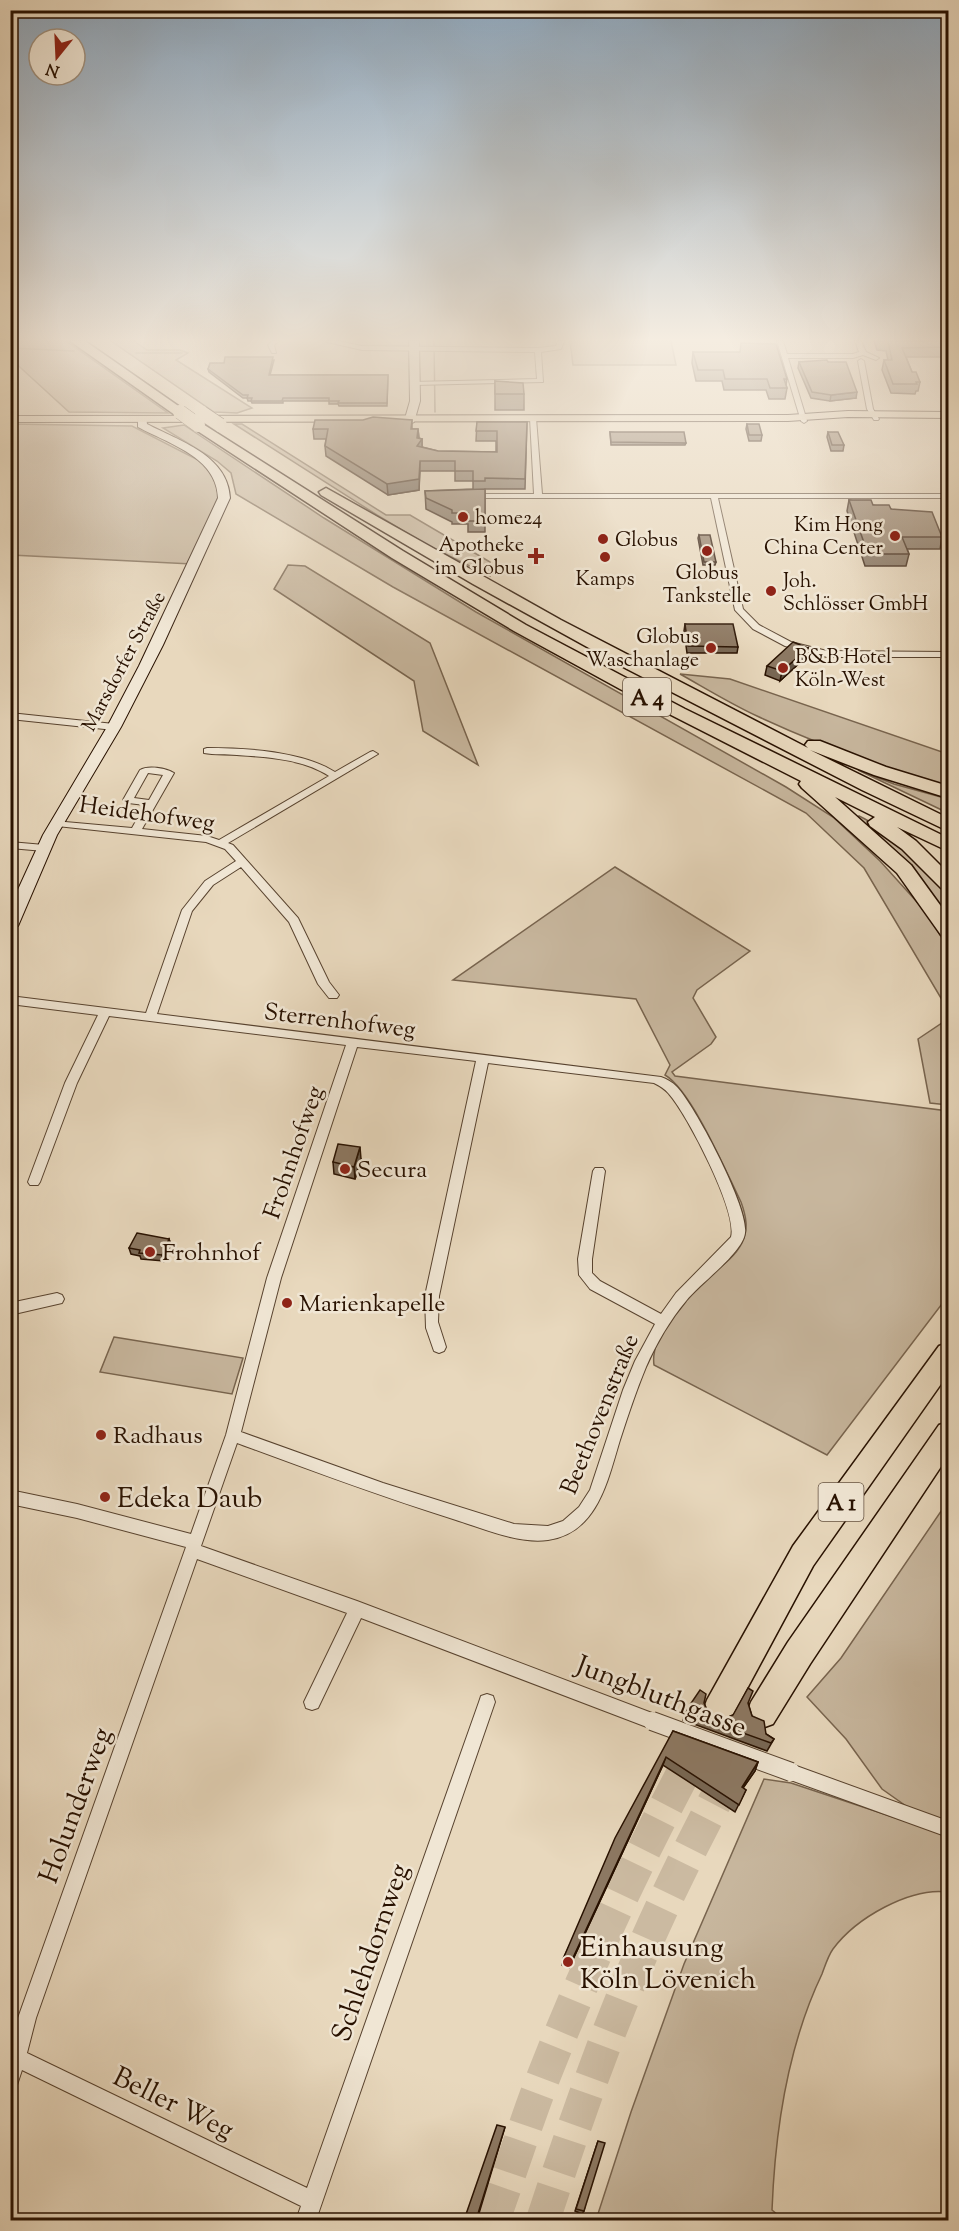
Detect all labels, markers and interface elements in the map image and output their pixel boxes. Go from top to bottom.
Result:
north arrow [27,27,87,87]
text: N [43,56,63,82]
place label: home24 [475,505,542,534]
marker: home24 [456,510,470,524]
place label: Kim Hong China Center [764,512,883,564]
place label: Globus [615,527,678,556]
marker: Kim Hong China Center [888,529,902,543]
place label: Apotheke im Globus [435,532,524,584]
marker: Globus [596,532,610,546]
marker: Globus Tankstelle [700,544,714,558]
marker: Apotheke im Globus [529,549,543,563]
marker: Kamps [598,550,612,564]
place label: Globus Tankstelle [663,560,751,612]
place label: Kamps [576,566,635,595]
place label: Joh. Schlösser GmbH [782,568,928,620]
marker: Joh. Schlösser GmbH [764,584,778,598]
street label: Marsdorfer Straße [76,587,174,737]
place label: Globus Waschanlage [586,624,699,676]
marker: Globus Waschanlage [704,641,718,655]
place label: B&B Hotel Köln-West [795,644,892,696]
marker: B&B Hotel Köln-West [776,661,790,675]
road number: A 4 [623,678,671,716]
street label: Heidehofweg [77,789,217,841]
street label: Sterrenhofweg [262,996,418,1048]
street label: Frohnhofweg [256,1081,334,1224]
place label: Secura [357,1154,427,1188]
marker: Secura [338,1162,352,1176]
place label: Frohnhof [162,1237,262,1271]
marker: Frohnhof [143,1245,157,1259]
place label: Marienkapelle [299,1288,445,1322]
marker: Marienkapelle [280,1296,294,1310]
street label: Beethovenstraße [553,1329,649,1500]
place label: Radhaus [113,1420,203,1454]
marker: Radhaus [94,1428,108,1442]
place label: Edeka Daub [117,1480,262,1520]
road number: A 1 [818,1483,864,1521]
marker: Edeka Daub [98,1490,112,1504]
street label: Jungbluthgasse [568,1646,752,1749]
street label: Holunderweg [30,1723,124,1890]
street label: Schlehdornweg [323,1858,421,2048]
place label: Einhausung Köln Lövenich [580,1929,756,2001]
marker: Einhausung Köln Lövenich [561,1955,575,1969]
street label: Beller Weg [105,2058,240,2151]

